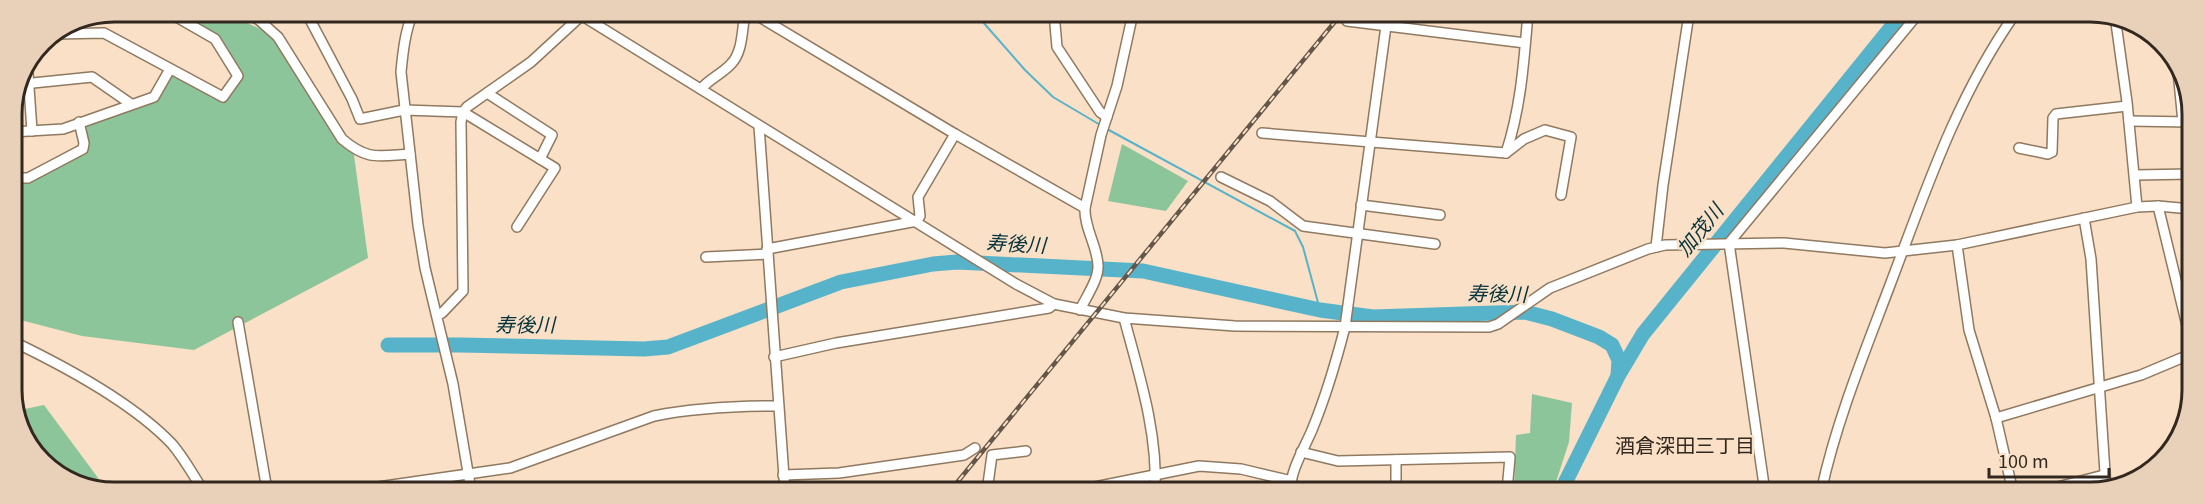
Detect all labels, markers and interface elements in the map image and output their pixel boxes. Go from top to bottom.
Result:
water label: 加茂川 [1669,195,1730,261]
water label: 寿後川 [985,226,1049,259]
water label: 寿後川 [1467,277,1529,308]
water label: 寿後川 [495,309,557,338]
district label: 酒倉深田三丁目 [1615,430,1755,459]
scale bar [1989,441,2109,479]
text: 100 m [1998,447,2049,473]

